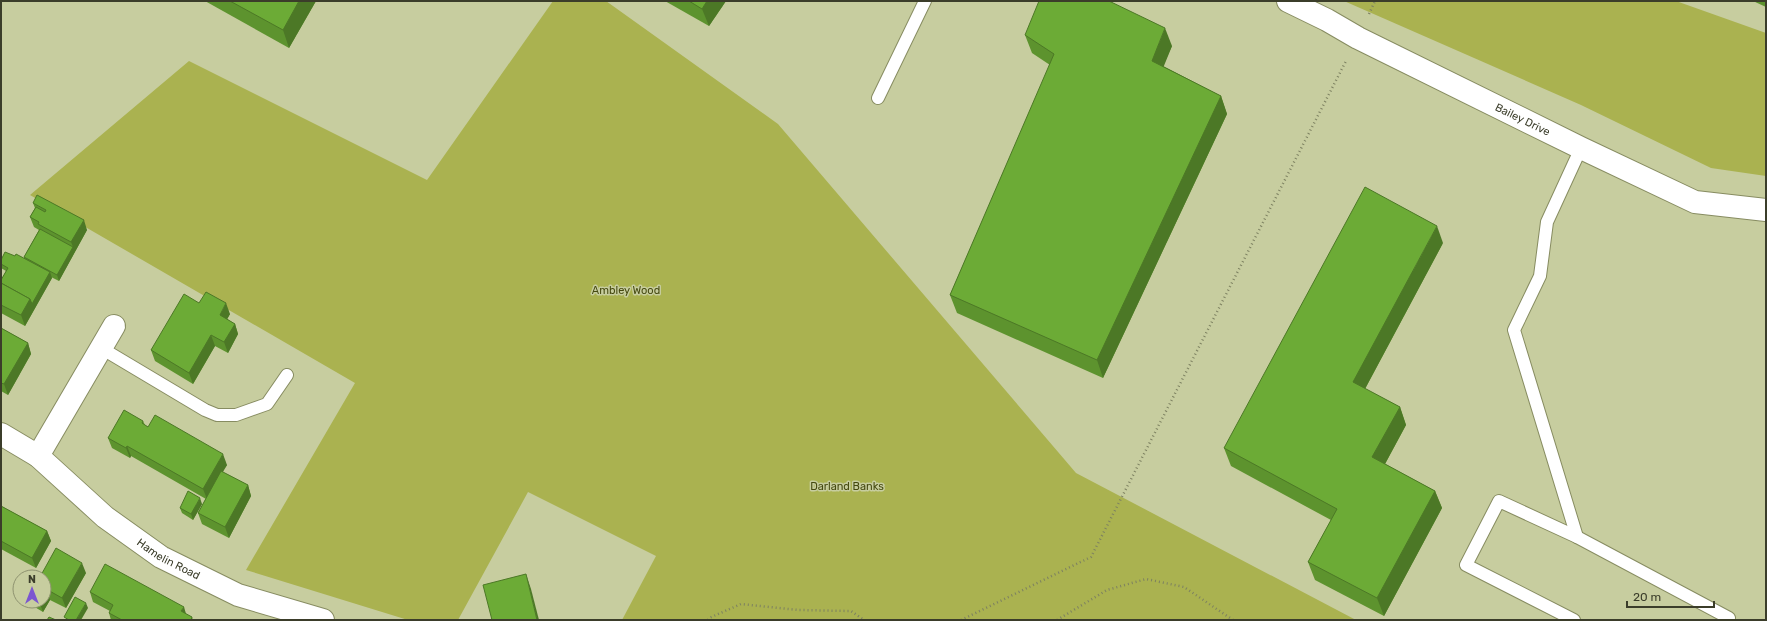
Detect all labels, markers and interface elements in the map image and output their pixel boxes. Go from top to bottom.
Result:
street label: Bailey Drive [1493,100,1552,138]
park label: Ambley Wood [592,284,660,297]
park label: Darland Banks [810,480,884,493]
street label: Hamelin Road [135,536,202,582]
north arrow [12,569,52,609]
text: N [28,573,36,586]
scale bar [1627,583,1714,609]
text: 20 m [1633,590,1661,604]

